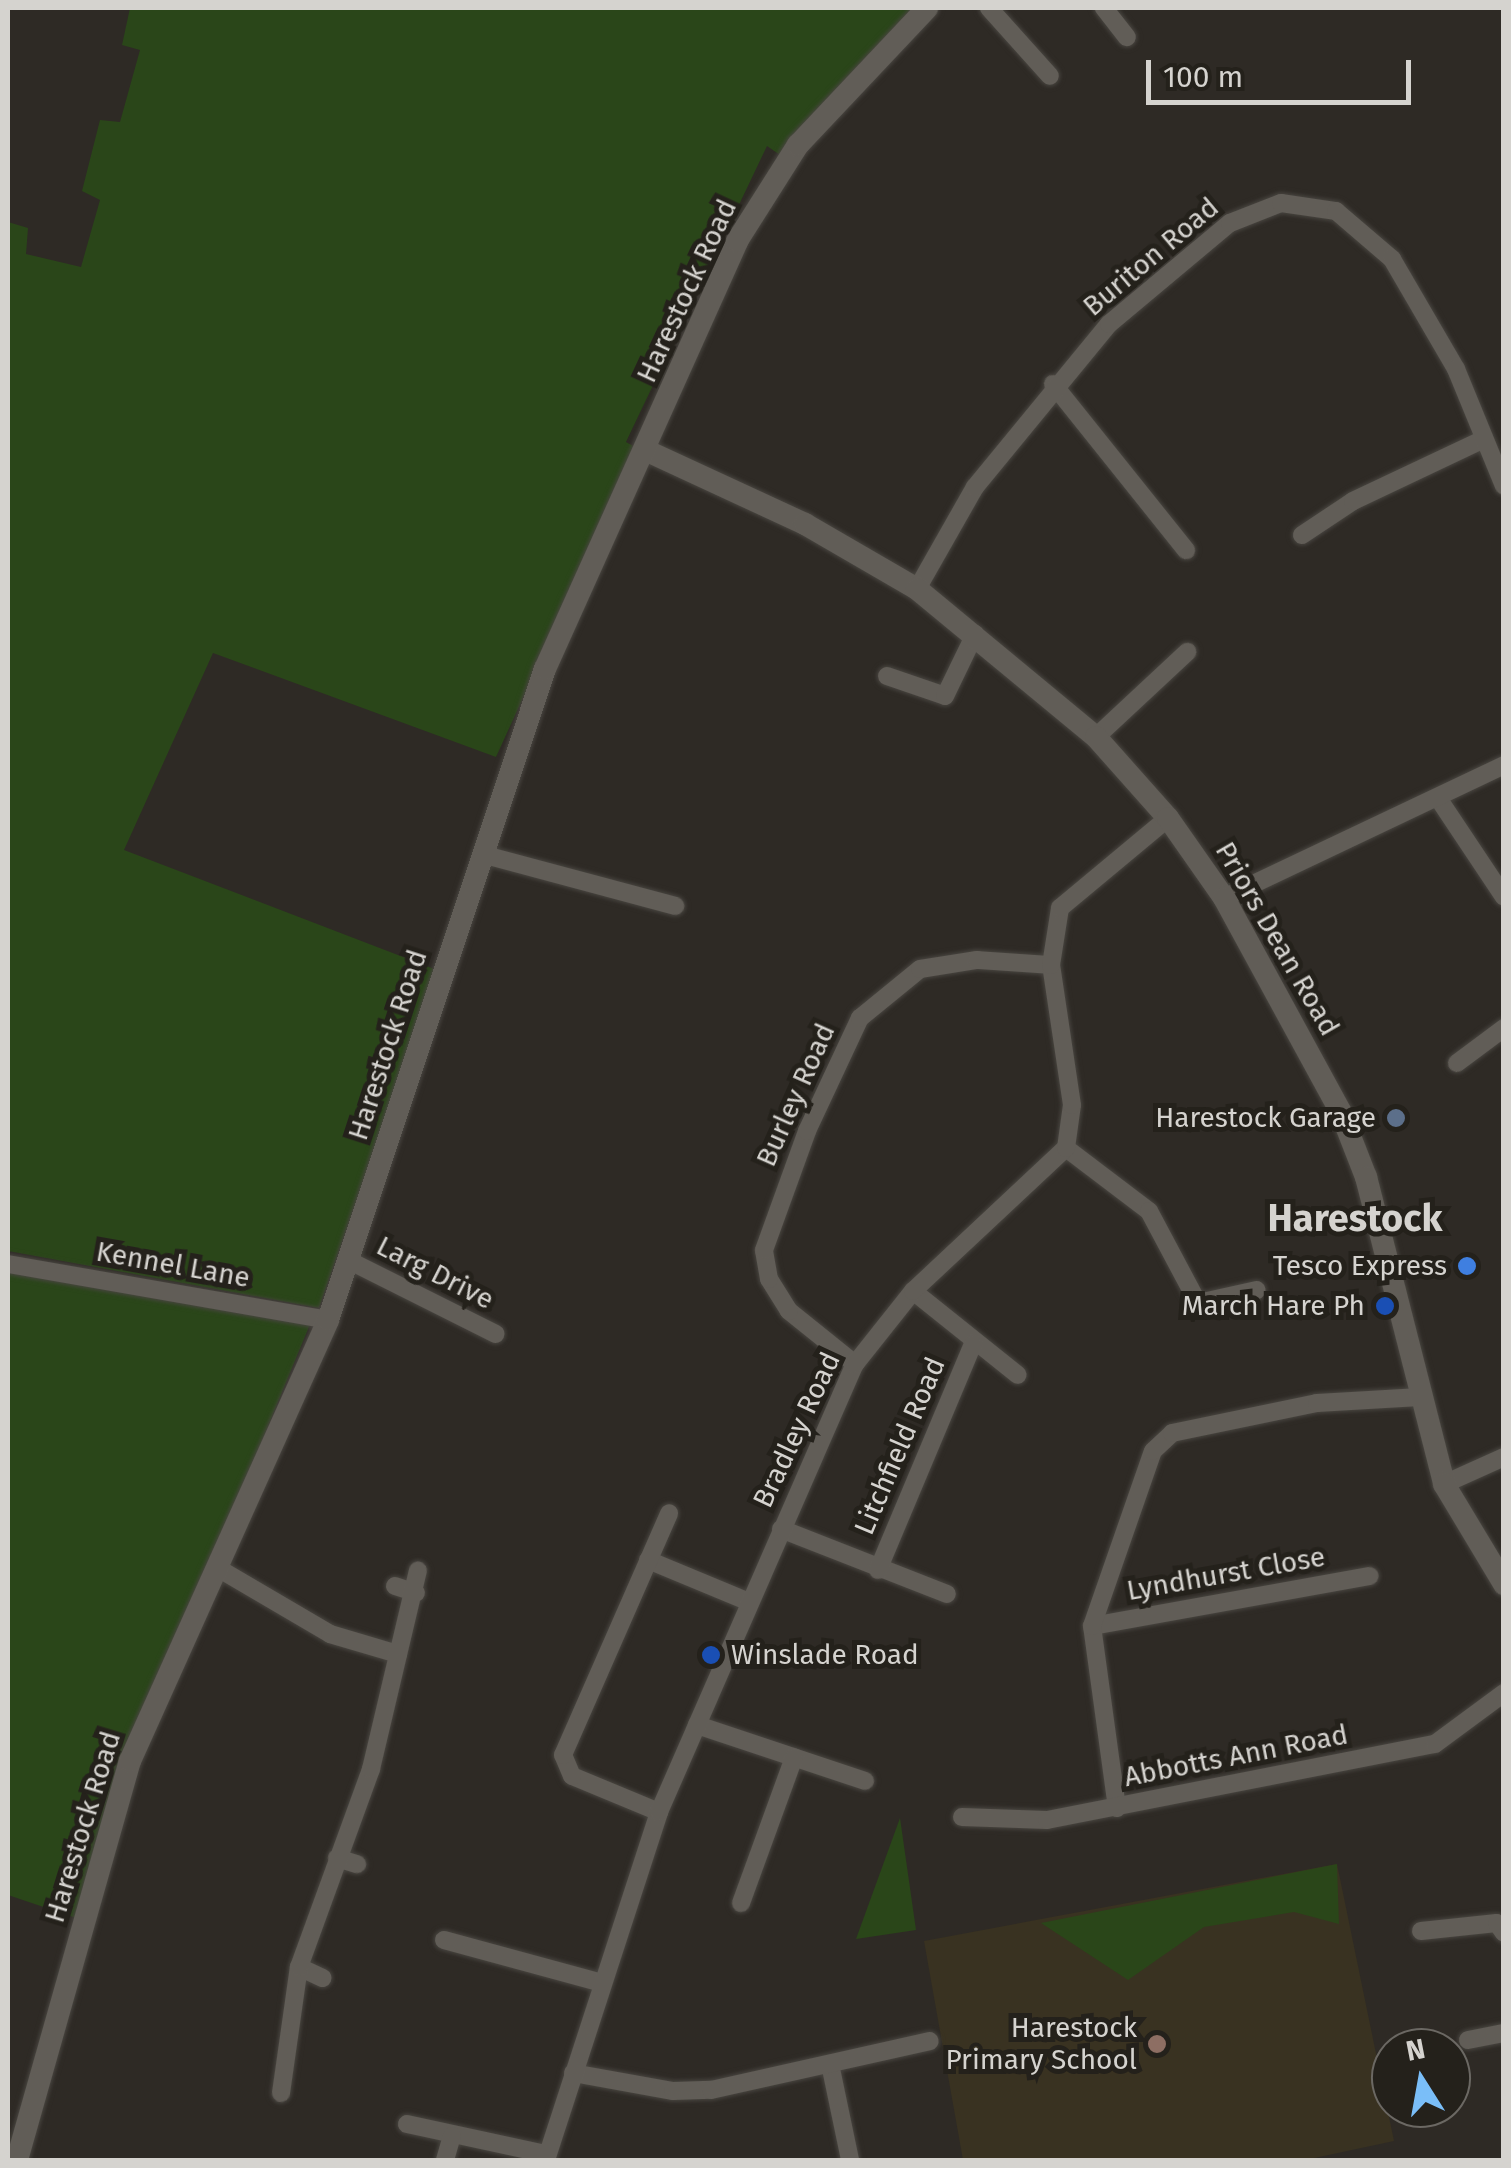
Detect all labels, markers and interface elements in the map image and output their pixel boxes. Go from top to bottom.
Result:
scale bar [1151,40,1416,102]
text: 100 m [1163,59,1243,95]
street label: Buriton Road [1076,191,1226,323]
street label: Harestock Road [630,194,744,388]
street label: Priors Dean Road [1208,836,1346,1042]
street label: Harestock Road [341,945,435,1145]
street label: Burley Road [750,1018,842,1172]
place label: Harestock Garage [1155,1101,1376,1135]
marker: Harestock Garage [1385,1107,1407,1129]
district label: Harestock [1268,1196,1442,1242]
street label: Larg Drive [371,1229,499,1317]
street label: Kennel Lane [93,1235,253,1295]
place label: Tesco Express [1273,1249,1447,1283]
marker: Tesco Express [1456,1255,1478,1277]
place label: March Hare Ph [1182,1289,1365,1323]
marker: March Hare Ph [1374,1295,1396,1317]
street label: Bradley Road [746,1347,848,1513]
street label: Litchfield Road [848,1352,952,1540]
street label: Lyndhurst Close [1124,1540,1328,1608]
place label: Winslade Road [731,1638,919,1672]
marker: Winslade Road [700,1644,722,1666]
street label: Abbotts Ann Road [1121,1718,1351,1794]
street label: Harestock Road [38,1727,128,1927]
place label: Harestock Primary School [945,2011,1137,2077]
north arrow [1371,2028,1471,2128]
text: N [1403,2032,1428,2068]
marker: Harestock Primary School [1146,2033,1168,2055]

